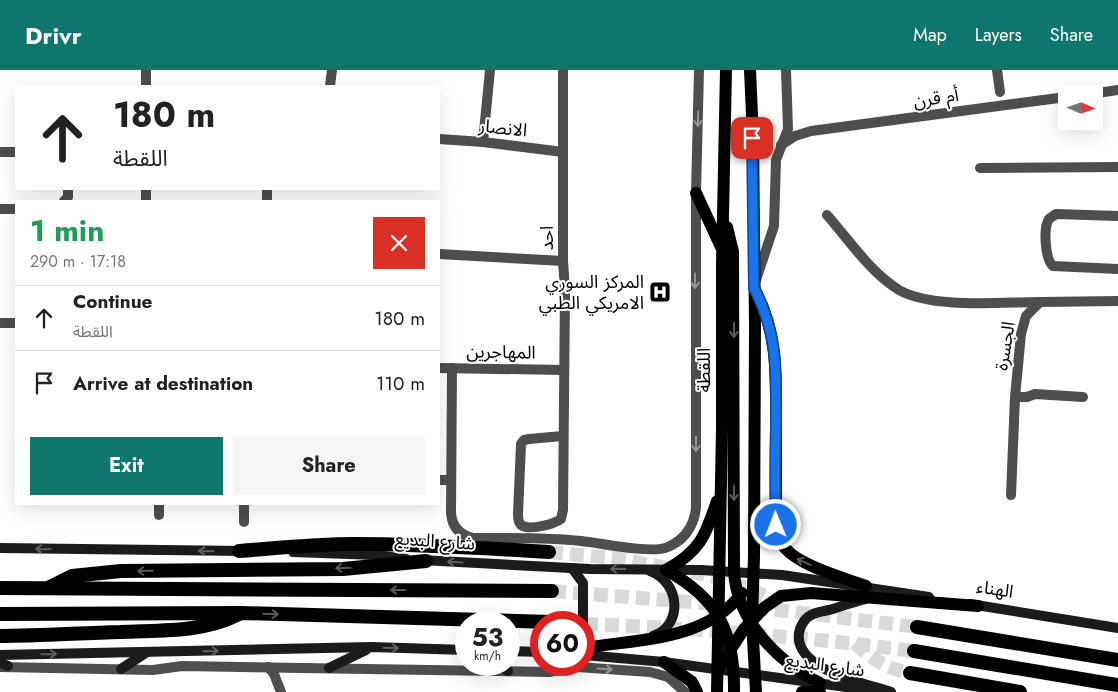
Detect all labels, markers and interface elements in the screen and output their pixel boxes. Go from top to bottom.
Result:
text: Drivr [25,18,82,53]
text: Map [913,22,947,48]
text: Layers [975,22,1022,48]
text: Share [1050,22,1093,48]
street label: أم قرن [911,82,961,115]
north arrow [1058,85,1102,130]
map controls [1058,85,1103,130]
text: 180 m [113,90,215,140]
icon: ahead [30,105,95,170]
one-way arrow [693,110,702,126]
street label: الانصار [477,112,528,143]
pin [731,117,773,159]
icon: arrive [738,124,766,152]
text: اللقطة [113,142,168,174]
text: 1 min [30,209,104,252]
button: close [373,217,425,269]
street label: احد [534,226,560,250]
text: 290 m · 17:18 [30,250,126,273]
place label: المركز السوري الامريكي الطبي [539,269,644,316]
one-way arrow [690,272,700,289]
hospital icon: المركز السوري الامريكي الطبي [648,280,672,304]
text: Continue [73,288,152,315]
icon: ahead [30,304,58,332]
text: 180 m [374,305,425,332]
text: اللقطة [73,320,113,343]
street label: الجسرة [988,320,1022,372]
one-way arrow [729,322,739,338]
street label: المهاجرين [466,338,536,366]
street label: اللقطة [691,348,717,392]
icon: arrive [30,369,58,397]
text: Arrive at destination [73,370,253,397]
text: 110 m [376,370,425,397]
one-way arrow [691,435,701,451]
button: Exit [30,437,223,495]
button: Share [233,437,425,495]
one-way arrow [729,484,739,501]
position arrow [749,498,801,550]
street label: شارع البديع [394,525,476,558]
one-way arrow [36,544,52,554]
one-way arrow [198,546,214,556]
one-way arrow [797,556,812,566]
one-way arrow [448,558,464,567]
one-way arrow [335,564,351,573]
one-way arrow [610,564,626,574]
one-way arrow [138,566,154,576]
street label: الهناء [975,573,1015,605]
one-way arrow [390,585,406,595]
one-way arrow [263,609,279,619]
speed limit sign: 60 [530,611,595,676]
text: 53 [472,619,503,655]
one-way arrow [382,643,399,653]
one-way arrow [202,646,219,656]
text: km/h [474,647,501,665]
street label: شارع البديع [783,647,866,684]
one-way arrow [40,649,56,659]
one-way arrow [596,664,612,673]

